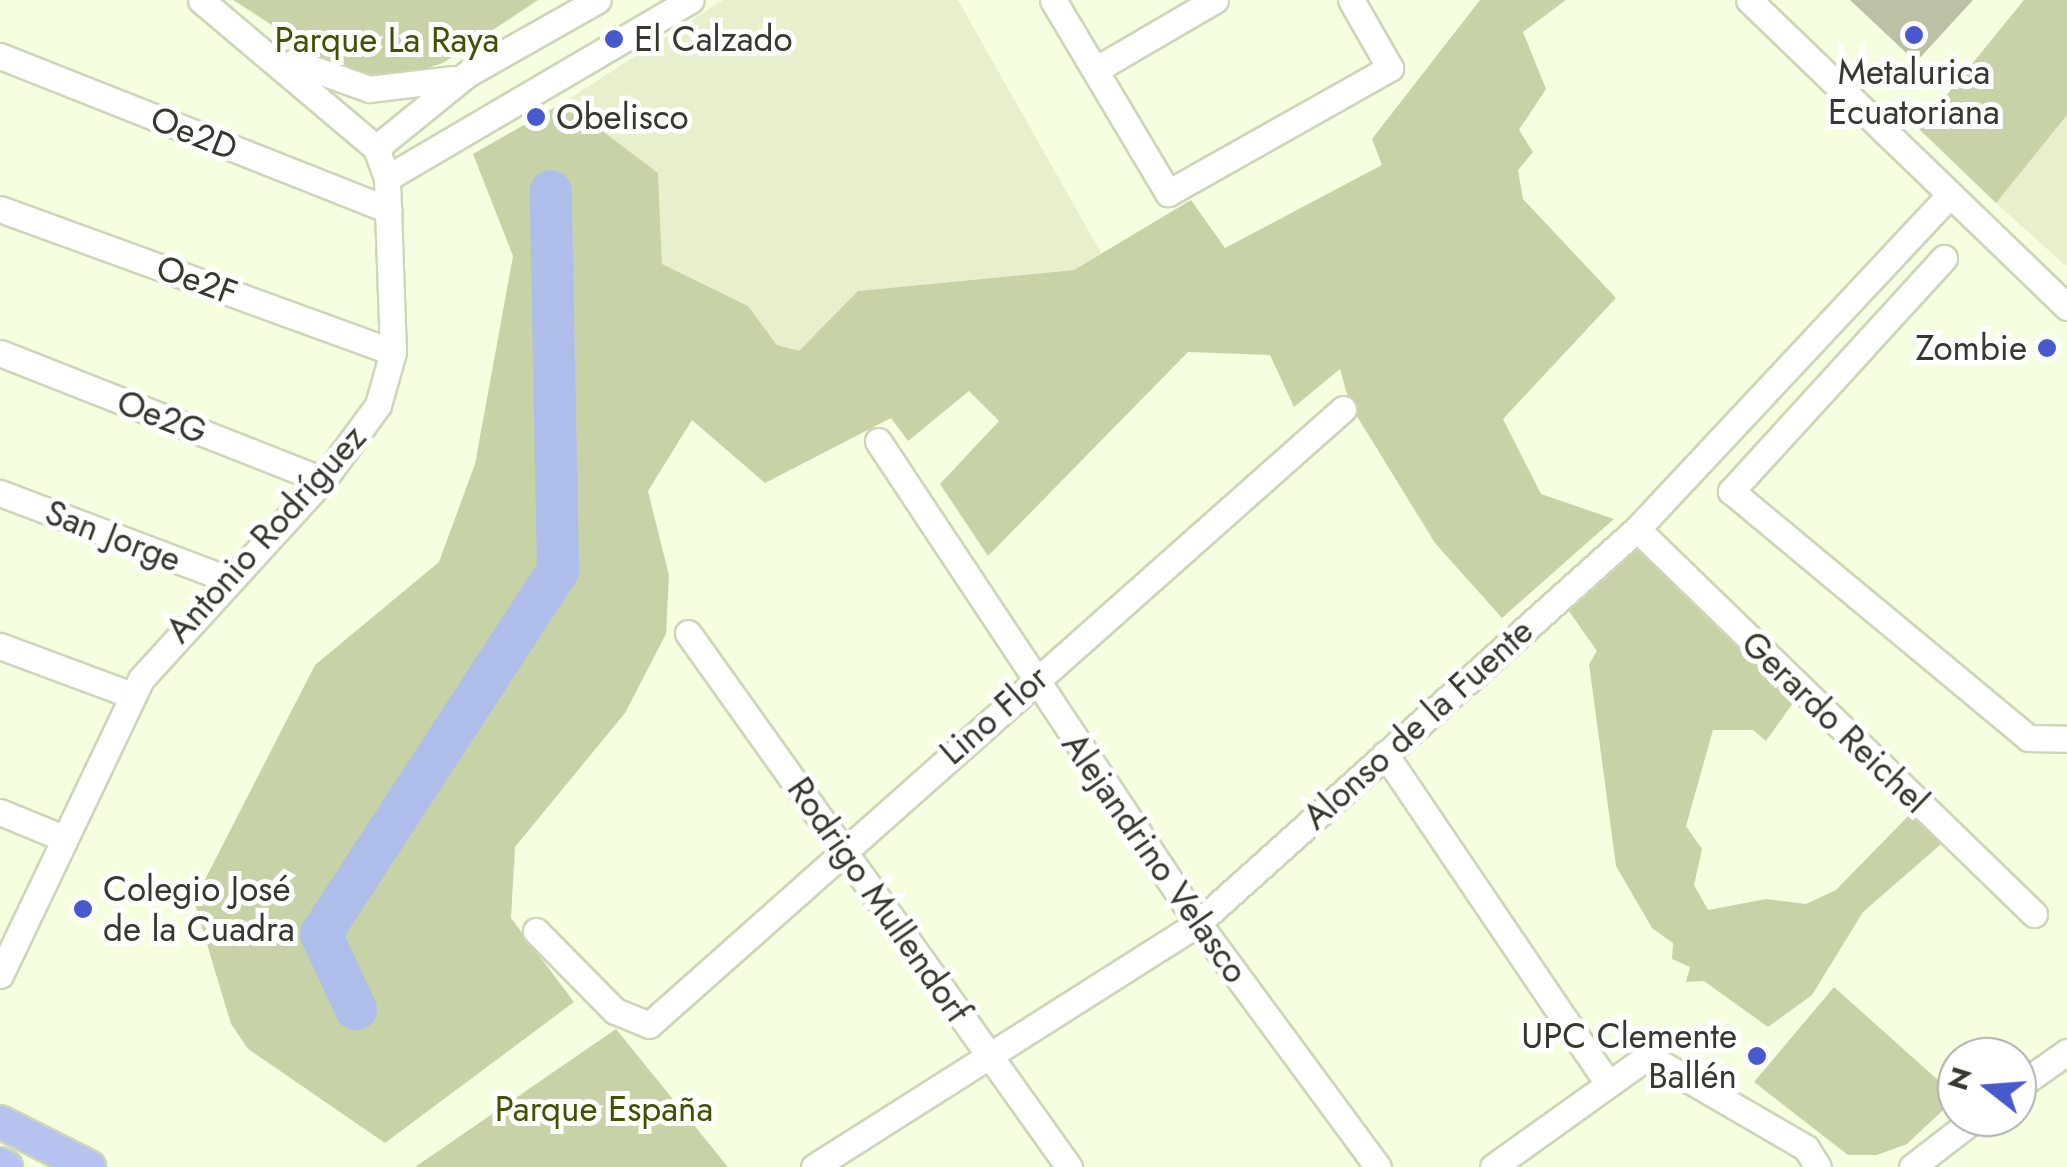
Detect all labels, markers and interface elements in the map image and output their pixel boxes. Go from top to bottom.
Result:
place label: El Calzado [634,18,793,60]
park label: Parque La Raya [275,19,499,61]
marker: Metalurica Ecuatoriana [1903,24,1925,46]
marker: El Calzado [603,28,625,50]
place label: Metalurica Ecuatoriana [1828,51,2000,133]
place label: Obelisco [556,96,689,138]
street label: Oe2D [145,97,243,169]
marker: Obelisco [525,106,547,128]
street label: Oe2F [151,246,243,314]
place label: Zombie [1915,327,2027,369]
marker: Zombie [2036,337,2058,359]
street label: Oe2G [111,381,213,453]
street label: Antonio Rodríguez [157,417,375,651]
street label: San Jorge [39,491,187,581]
street label: Alonso de la Fuente [1295,610,1541,838]
street label: Gerardo Reichel [1733,622,1937,822]
street label: Lino Flor [931,657,1057,773]
street label: Alejandrino Velasco [1053,725,1257,991]
street label: Rodrigo Mullendorf [779,769,979,1031]
place label: Colegio José de la Cuadra [103,868,295,950]
marker: Colegio José de la Cuadra [72,898,94,920]
place label: UPC Clemente Ballén [1521,1015,1737,1097]
north arrow [1937,1037,2037,1137]
marker: UPC Clemente Ballén [1746,1045,1768,1067]
text: N [1937,1062,1983,1095]
park label: Parque España [495,1088,713,1130]

